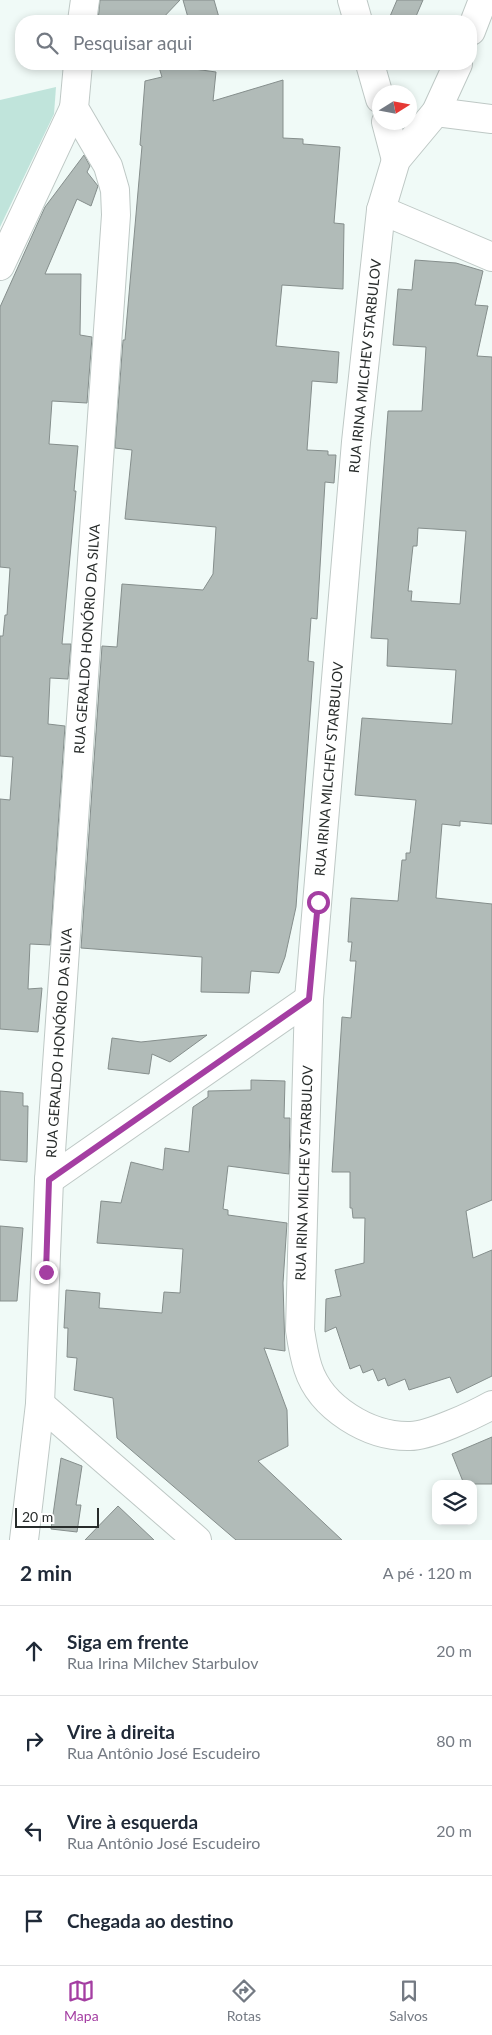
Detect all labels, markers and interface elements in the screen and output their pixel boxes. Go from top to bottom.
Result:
search box [15,15,477,70]
icon: search [33,29,61,57]
text: Pesquisar aqui [73,31,192,54]
north arrow [372,85,417,130]
street label: RUA IRINA MILCHEV STARBULOV [345,258,384,474]
street label: RUA GERALDO HONÓRIO DA SILVA [70,523,103,755]
street label: RUA IRINA MILCHEV STARBULOV [311,661,346,877]
route start [307,891,330,914]
street label: RUA GERALDO HONÓRIO DA SILVA [42,927,75,1159]
street label: RUA IRINA MILCHEV STARBULOV [291,1065,316,1281]
route end [35,1261,58,1284]
map controls [432,1480,477,1525]
button: layers [432,1480,477,1525]
scale bar [15,1505,99,1528]
text: 20 m [22,1508,53,1525]
text: 2 min [20,1560,72,1585]
text: A pé · 120 m [383,1563,472,1582]
text: Siga em frente [67,1630,189,1653]
icon: ahead [20,1637,48,1665]
text: 20 m [436,1641,472,1660]
text: Rua Irina Milchev Starbulov [67,1653,258,1672]
text: Vire à direita [67,1720,175,1743]
icon: right [20,1727,48,1755]
text: 80 m [436,1731,472,1750]
text: Rua Antônio José Escudeiro [67,1743,260,1762]
text: Vire à esquerda [67,1810,198,1833]
icon: left [20,1817,48,1845]
text: 20 m [436,1821,472,1840]
text: Rua Antônio José Escudeiro [67,1833,260,1852]
icon: arrive [20,1907,48,1935]
text: Chegada ao destino [67,1909,233,1932]
tab: Mapa [64,1977,99,2024]
tab: Rotas [227,1977,261,2024]
tab: Salvos [389,1977,428,2024]

